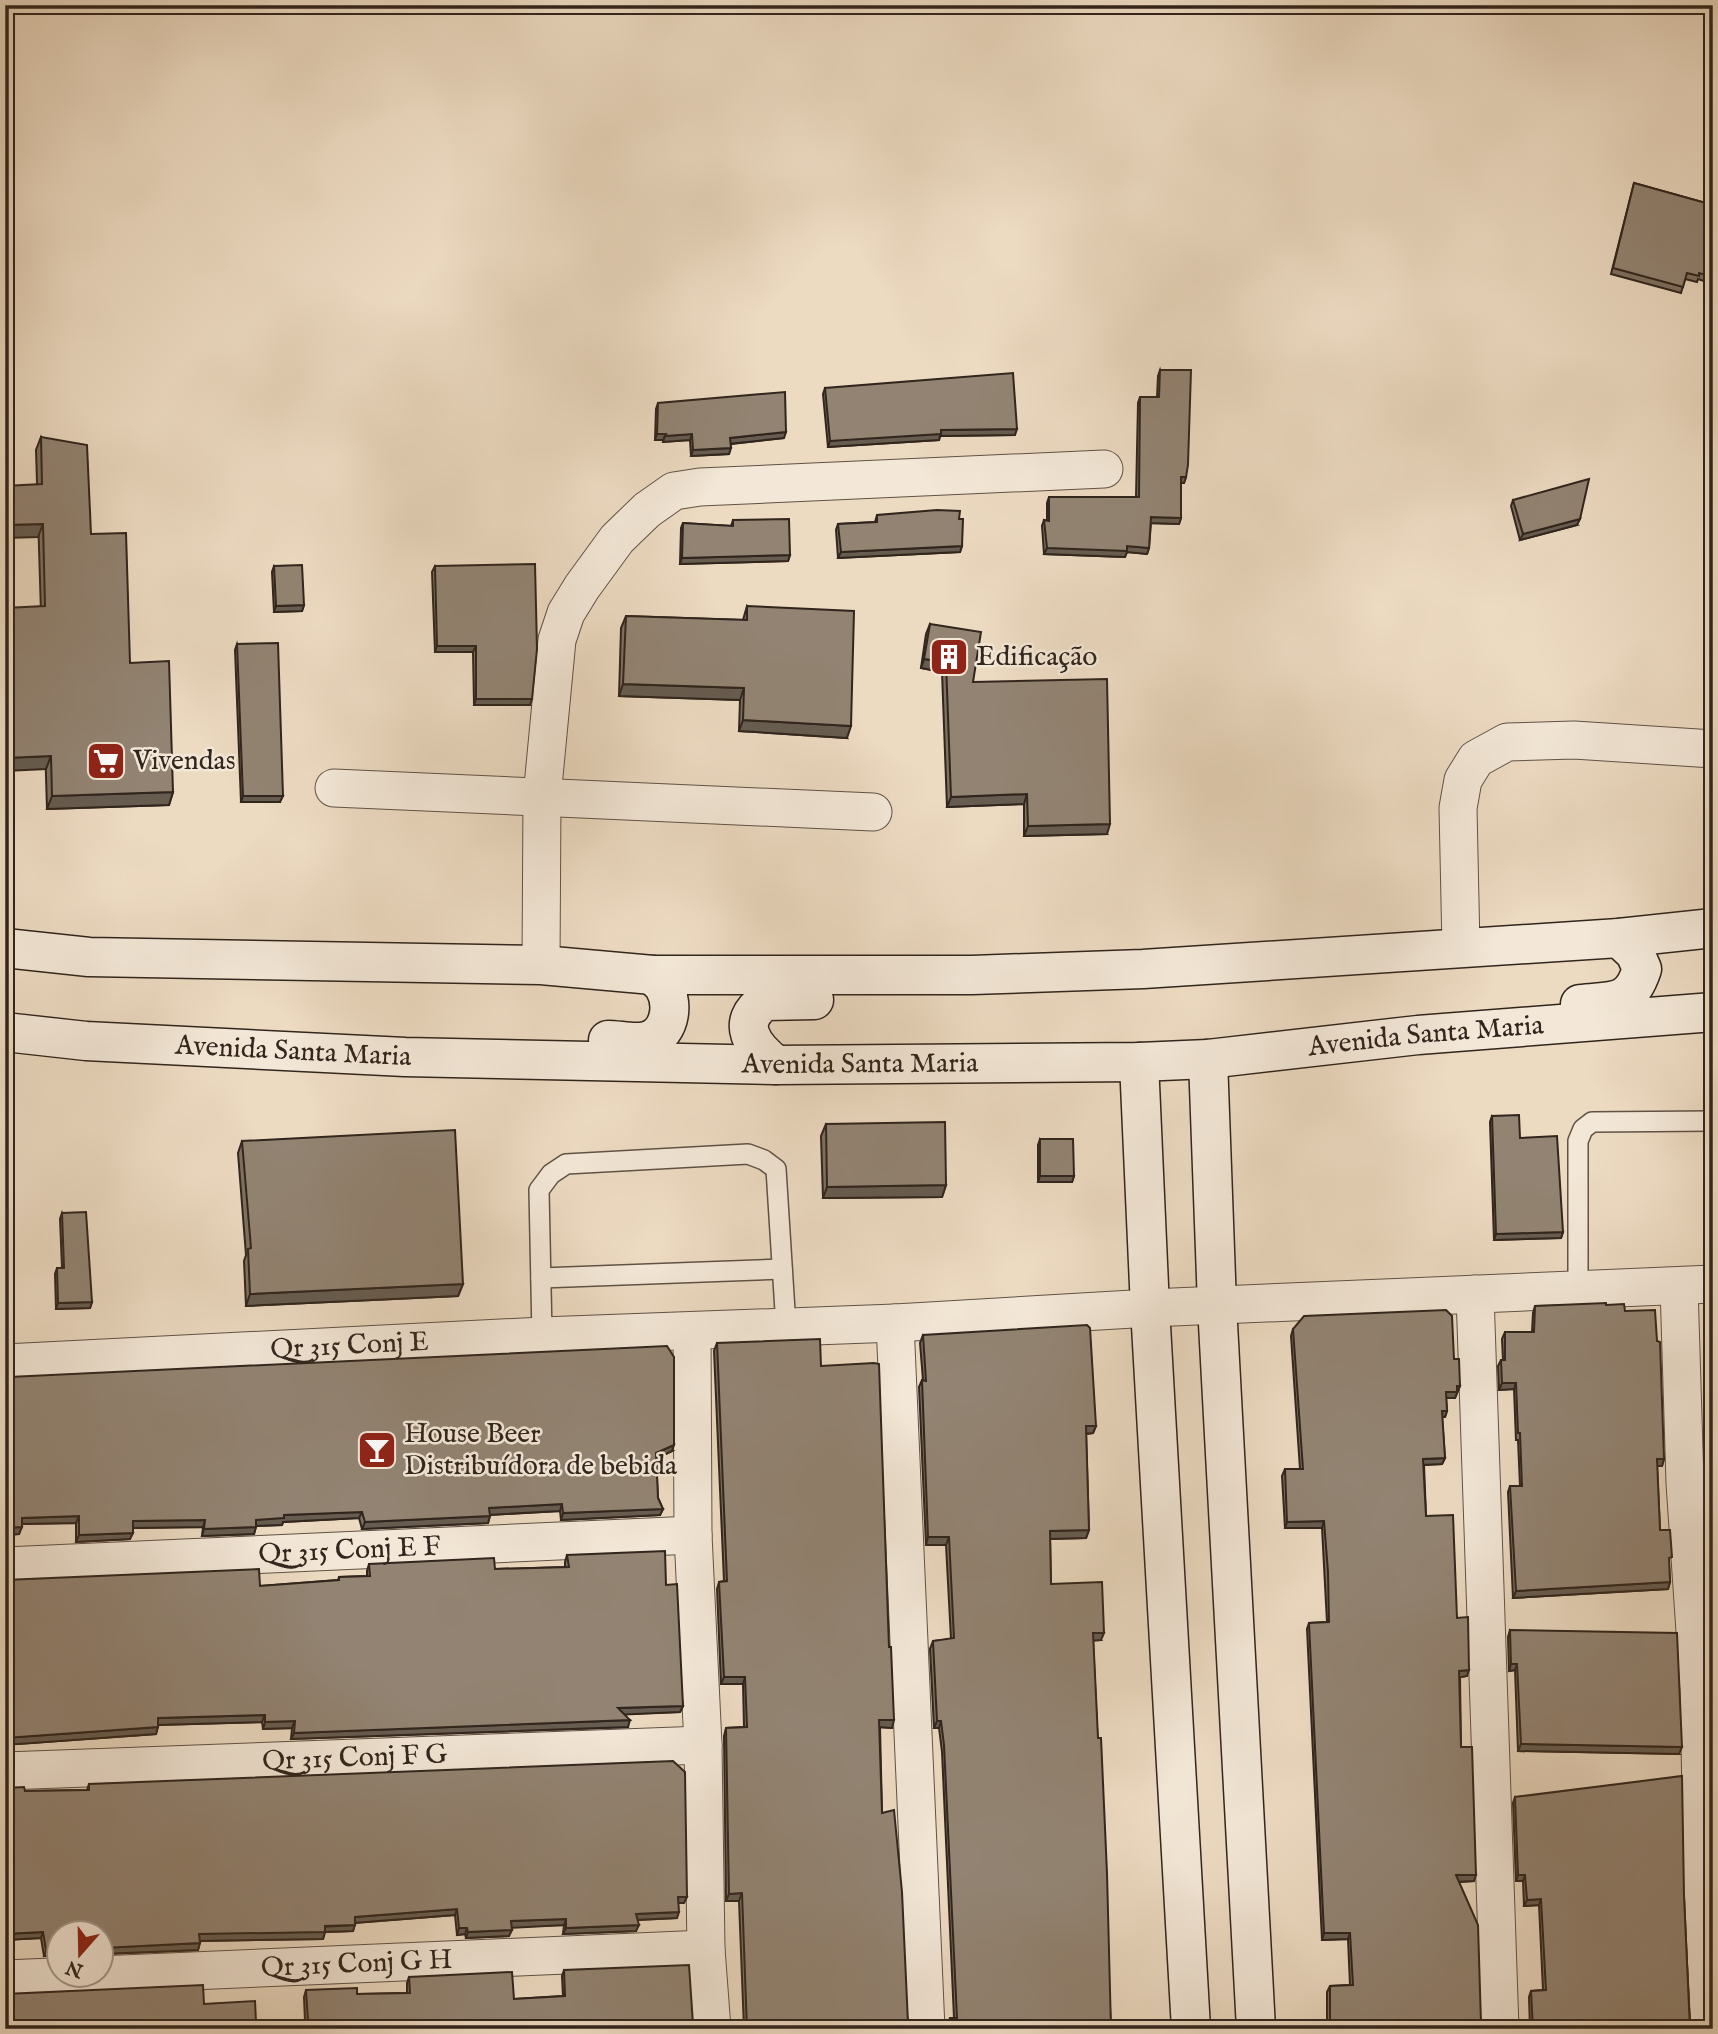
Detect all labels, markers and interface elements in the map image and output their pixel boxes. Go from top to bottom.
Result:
building icon: Edificação [928,636,970,678]
place label: Edificação [976,640,1097,675]
supermarket icon: Vivendas [85,740,127,782]
place label: Vivendas [132,744,236,779]
street label: Avenida Santa Maria [1305,1008,1546,1065]
street label: Avenida Santa Maria [173,1028,413,1075]
street label: Avenida Santa Maria [740,1046,979,1083]
street label: Qr 315 Conj E [270,1324,430,1367]
place label: House Beer Distribuídora de bebida [404,1417,678,1484]
bar icon: House Beer Distribuídora de bebida [356,1429,398,1471]
street label: Qr 315 Conj E F [258,1529,442,1572]
street label: Qr 315 Conj F G [262,1737,449,1779]
north arrow [46,1918,116,1988]
street label: Qr 315 Conj G H [260,1942,453,1986]
text: N [63,1954,88,1983]

